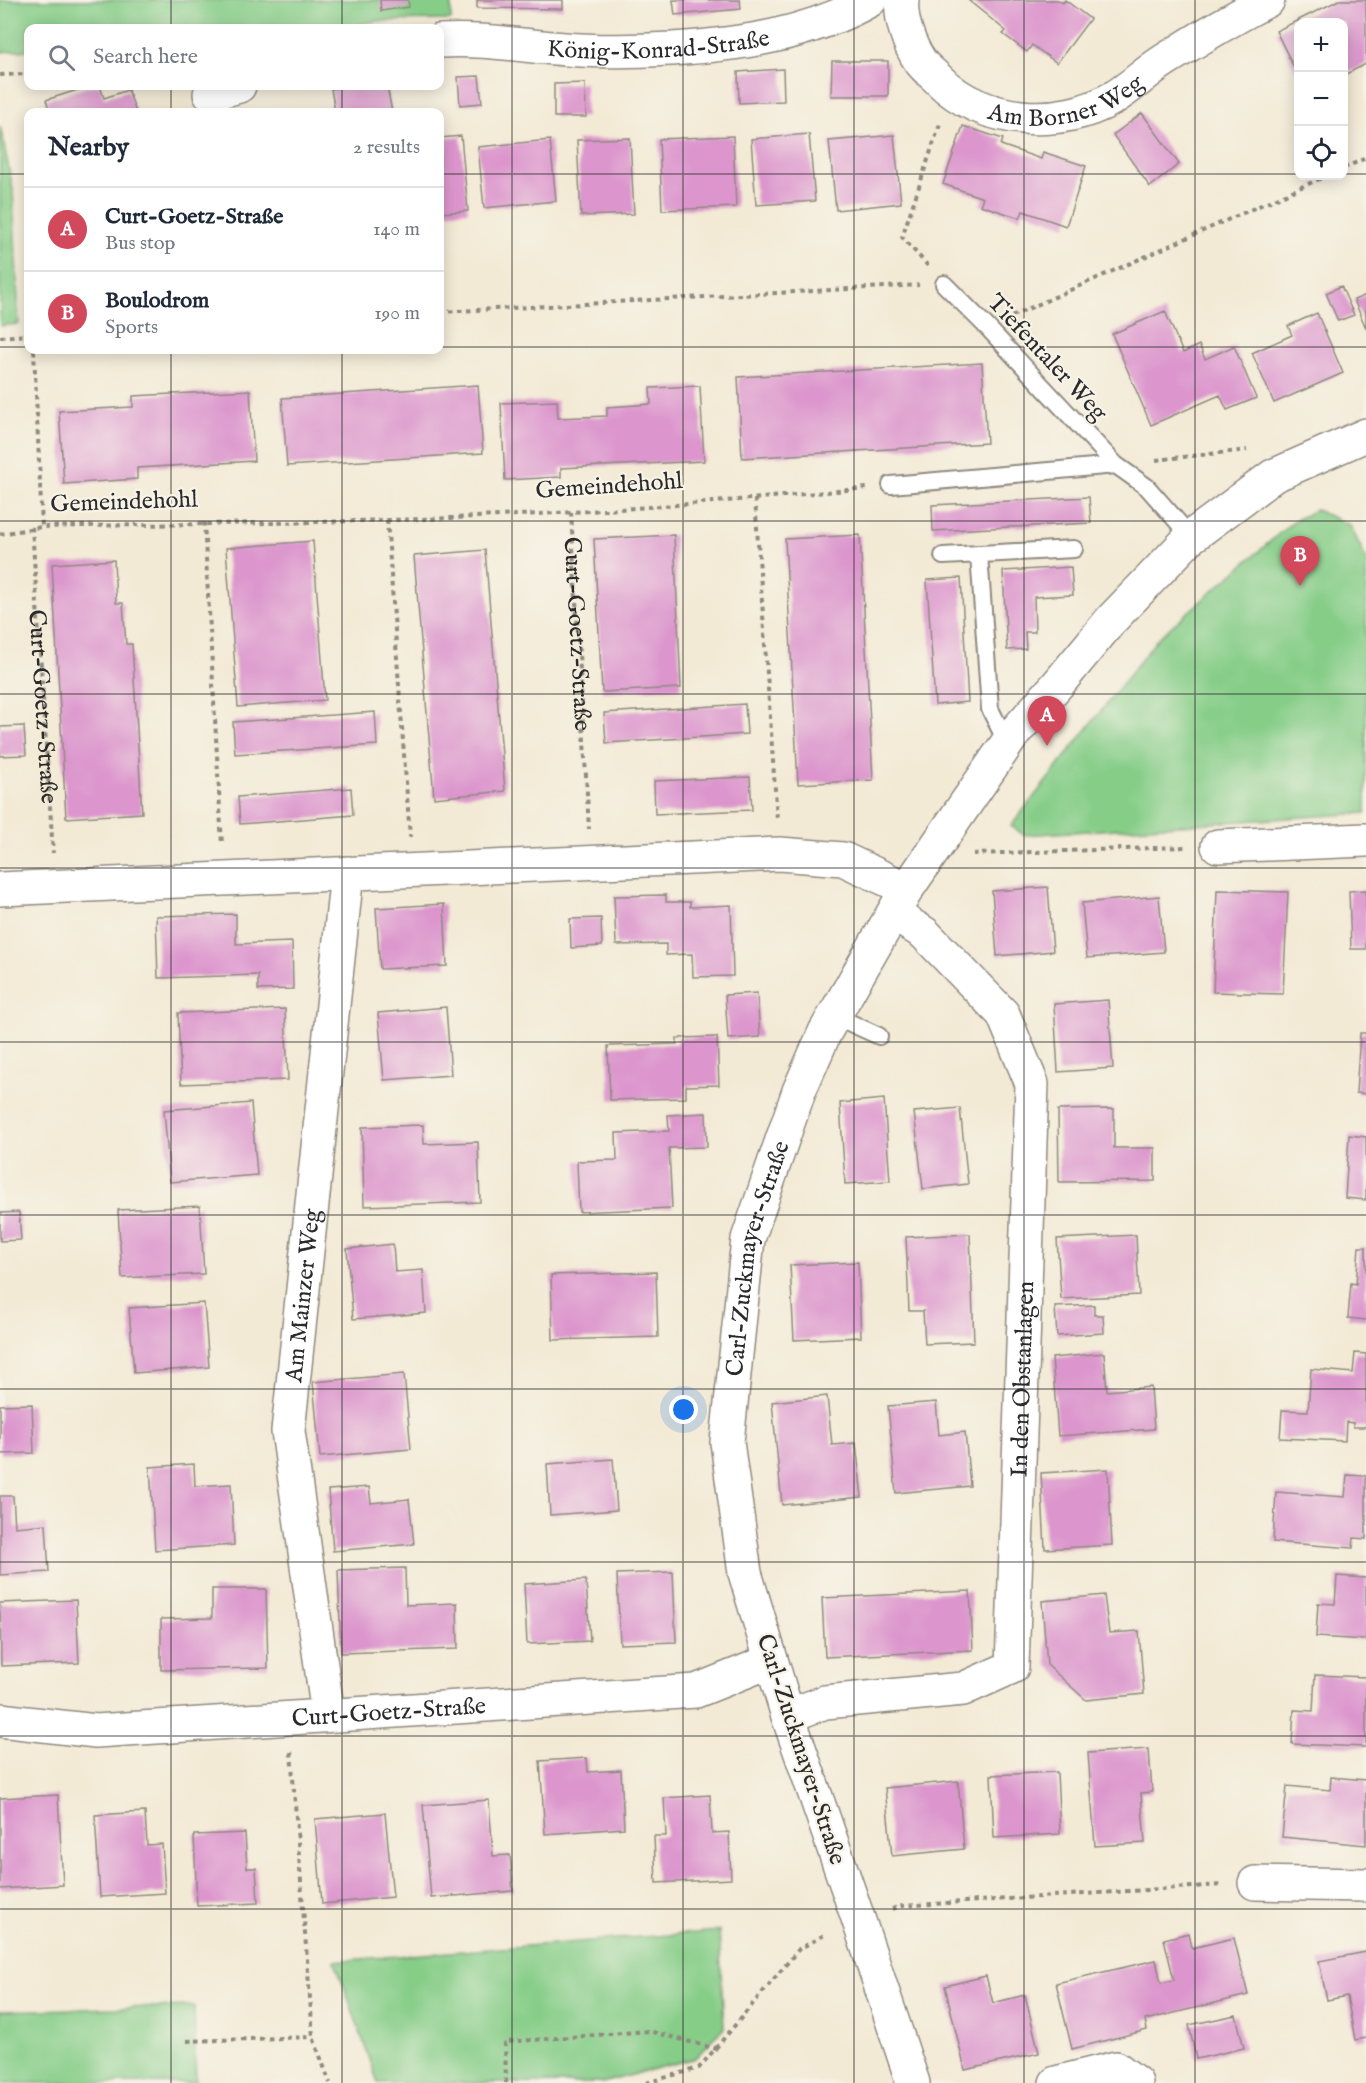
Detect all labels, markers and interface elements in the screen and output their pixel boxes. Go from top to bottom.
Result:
map controls [1294,18,1348,180]
button: + [1294,18,1348,72]
street label: König-Konrad-Straße [546,23,772,68]
search box [24,24,444,90]
icon: search [45,41,78,74]
text: Search here [93,43,198,71]
street label: Am Borner Weg [983,67,1151,135]
button: − [1294,72,1348,126]
button: locate [1294,126,1348,180]
text: Nearby [48,131,129,164]
text: 2 results [353,135,420,160]
text: Curt-Goetz-Straße [105,203,283,231]
text: A [61,217,74,242]
text: 140 m [373,217,420,242]
text: Bus stop [105,231,175,256]
text: Boulodrom [105,287,209,315]
street label: Tiefentaler Weg [980,288,1114,429]
text: B [61,301,74,326]
text: 190 m [374,301,420,326]
text: Sports [105,315,158,340]
street label: Gemeindehohl [534,466,684,507]
street label: Gemeindehohl [50,484,199,521]
street label: Curt-Goetz-Straße [555,536,597,732]
pin: B [1280,536,1320,586]
street label: Curt-Goetz-Straße [20,609,64,805]
pin: A [1028,696,1066,746]
street label: Carl-Zuckmayer-Straße [720,1137,798,1378]
street label: Am Mainzer Weg [279,1207,328,1385]
street label: In den Obstanlagen [1005,1280,1042,1478]
your location [669,1395,698,1424]
street label: Carl-Zuckmayer-Straße [749,1630,853,1869]
street label: Curt-Goetz-Straße [291,1691,487,1735]

